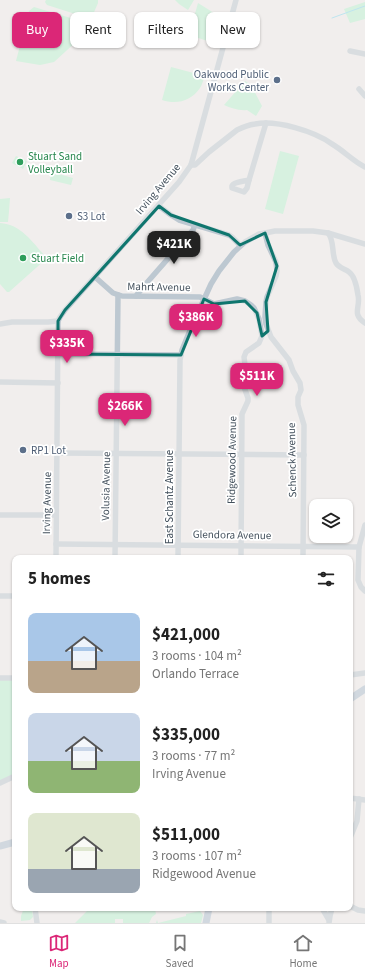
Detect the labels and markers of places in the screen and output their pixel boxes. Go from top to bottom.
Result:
place label: Oakwood Public Works Center [194,67,269,95]
marker: Oakwood Public Works Center [272,75,282,85]
place label: Stuart Sand Volleyball [28,149,82,177]
marker: Stuart Sand Volleyball [15,157,25,167]
place label: S3 Lot [77,209,106,224]
marker: S3 Lot [64,211,74,221]
pin: $421K [146,231,202,265]
place label: Stuart Field [31,251,84,266]
marker: Stuart Field [18,253,28,263]
pin: $386K [168,304,224,338]
pin: $335K [39,330,95,364]
pin: $511K [229,363,285,397]
pin: $266K [97,393,153,427]
place label: RP1 Lot [31,443,66,458]
marker: RP1 Lot [18,445,28,455]

